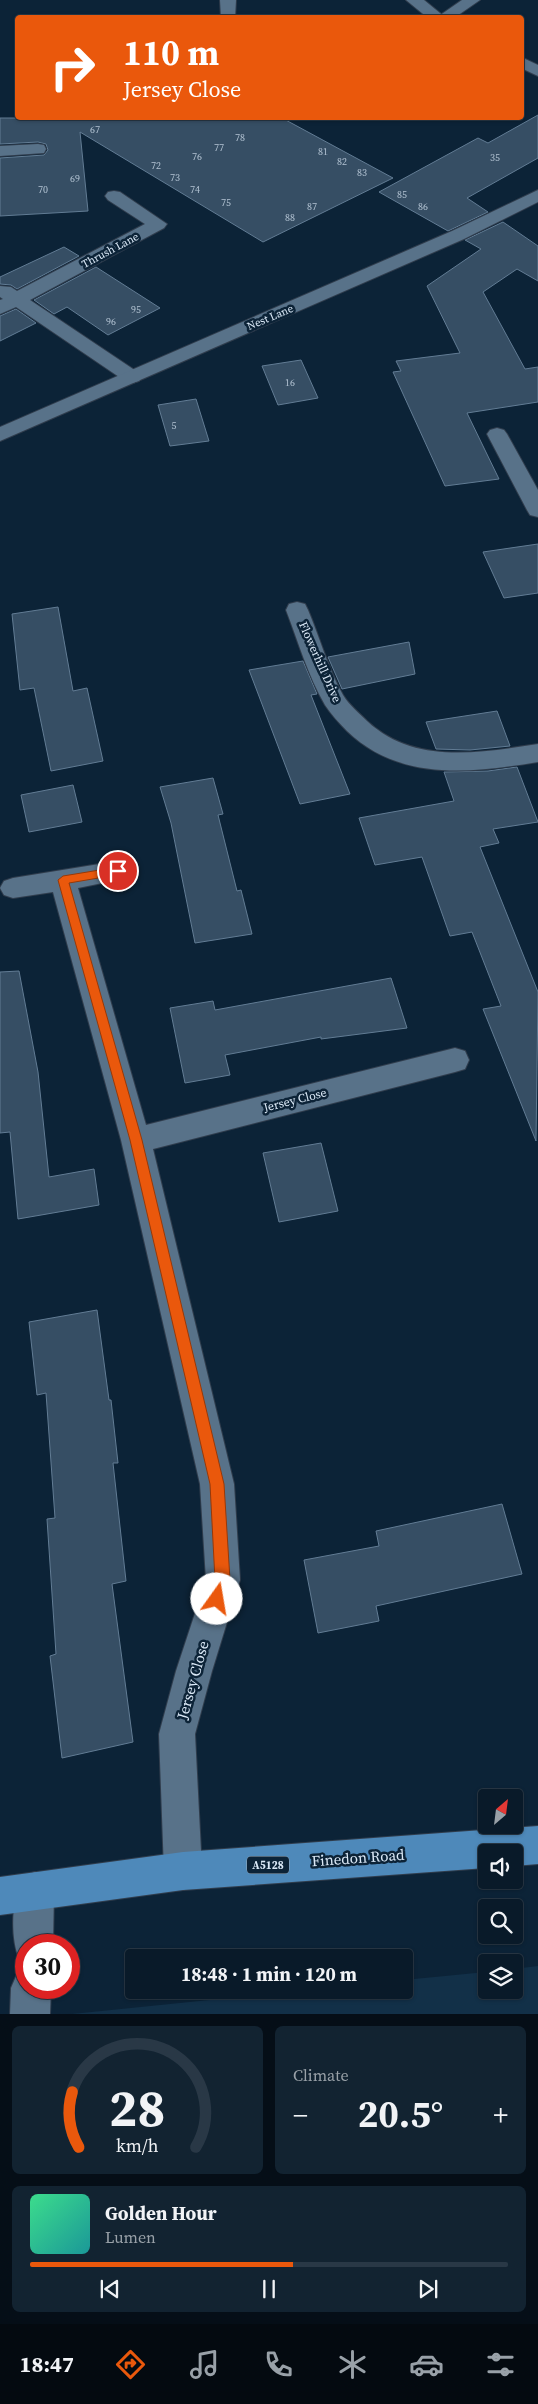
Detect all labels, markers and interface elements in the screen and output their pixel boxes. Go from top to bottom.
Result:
text: 110 m [123,29,219,77]
icon: right [40,35,105,100]
text: Jersey Close [123,74,241,104]
house number: 67 [90,123,100,136]
house number: 78 [235,131,245,144]
house number: 77 [214,141,224,154]
house number: 81 [318,145,328,158]
house number: 76 [192,150,202,163]
house number: 35 [490,151,500,164]
house number: 82 [337,155,347,168]
house number: 72 [151,159,161,172]
house number: 83 [357,166,367,179]
house number: 73 [170,171,180,184]
house number: 69 [70,172,80,185]
house number: 70 [38,183,48,196]
house number: 74 [190,183,200,196]
house number: 85 [397,188,407,201]
house number: 75 [221,196,231,209]
house number: 87 [307,200,317,213]
house number: 86 [418,200,428,213]
house number: 88 [285,211,295,224]
street label: Thrush Lane [79,229,142,272]
street label: Nest Lane [245,301,296,334]
house number: 95 [131,303,141,316]
house number: 96 [106,315,116,328]
house number: 16 [285,376,295,389]
house number: 5 [172,419,177,432]
street label: Flowerhill Drive [295,619,345,705]
pin [97,850,139,892]
icon: arrive [104,857,132,885]
street label: Jersey Close [261,1084,328,1116]
position arrow [190,1572,242,1624]
street label: Jersey Close [171,1638,214,1722]
north arrow [478,1789,522,1834]
map controls [478,1789,523,1999]
street label: Finedon Road [311,1844,406,1871]
button: sound [478,1844,523,1889]
road number: A5128 [247,1856,289,1874]
button: search [478,1899,523,1944]
speed limit sign: 30 [15,1934,80,1999]
button: layers [478,1954,523,1999]
text: 18:48 · 1 min · 120 m [181,1961,357,1987]
text: Climate [293,2064,349,2086]
text: 28 [109,2072,166,2143]
text: 20.5° [358,2088,443,2140]
text: − [293,2096,308,2134]
text: + [493,2096,508,2134]
text: km/h [116,2133,159,2158]
text: Golden Hour [105,2200,217,2226]
text: Lumen [105,2226,156,2248]
icon: previous [96,2275,124,2303]
icon: pause [255,2275,283,2303]
icon: next [414,2275,442,2303]
icon: directions [113,2347,148,2382]
icon: music [187,2347,222,2382]
icon: phone [261,2347,296,2382]
icon: climate [335,2347,370,2382]
icon: car [409,2347,444,2382]
icon: filters [483,2347,518,2382]
text: 18:47 [20,2349,74,2379]

